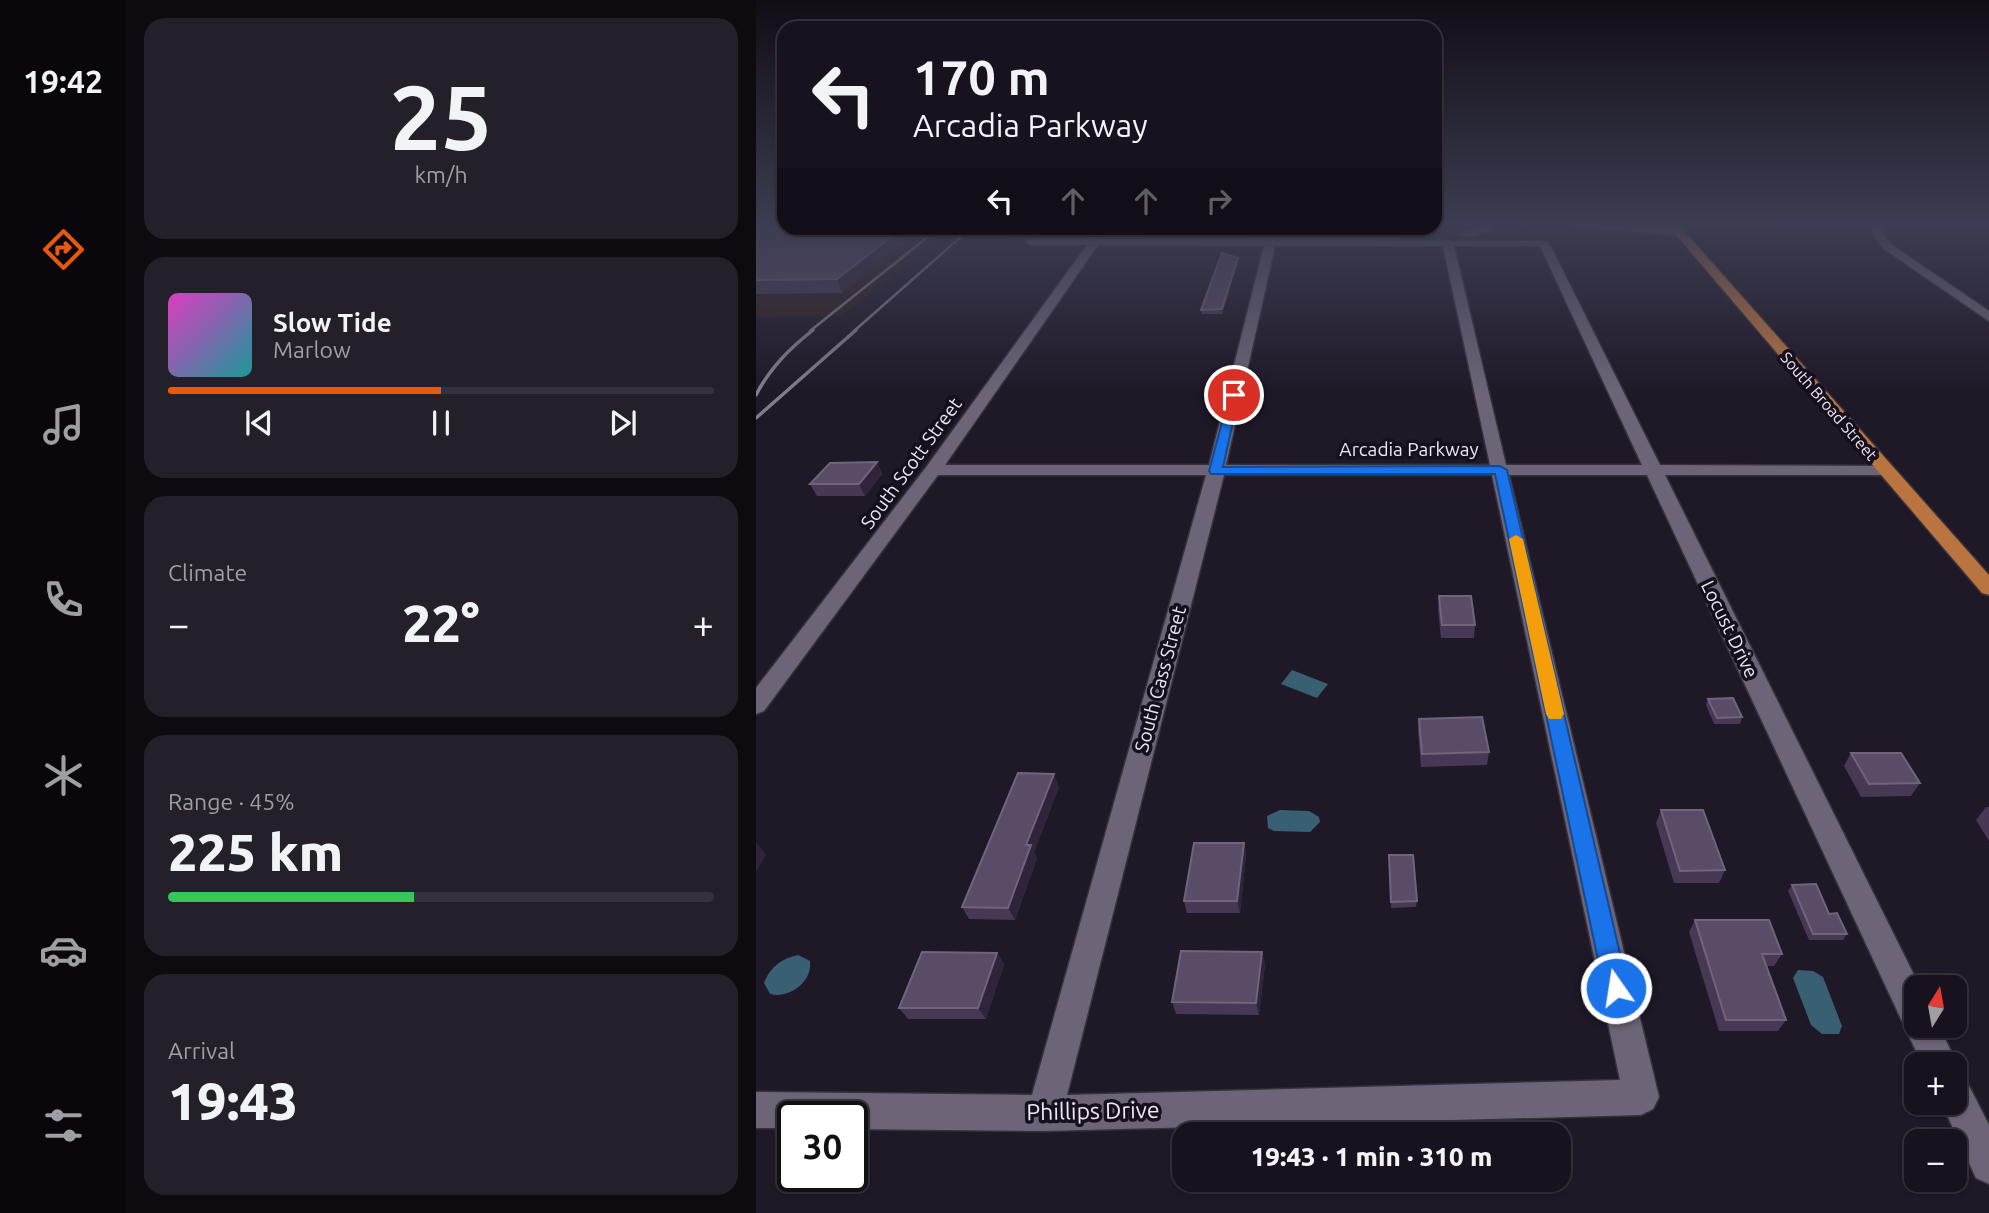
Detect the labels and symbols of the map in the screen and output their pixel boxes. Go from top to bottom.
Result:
street label: South Broad Street [1777,348,1881,464]
pin [1204,365,1264,425]
street label: South Scott Street [856,393,966,533]
street label: Arcadia Parkway [1339,438,1479,460]
street label: Locust Drive [1697,577,1763,681]
street label: South Cass Street [1130,603,1190,754]
position arrow [1579,951,1653,1025]
north arrow [1904,975,1967,1038]
street label: Phillips Drive [1026,1097,1160,1124]
speed limit sign: 30 [777,1101,868,1192]

